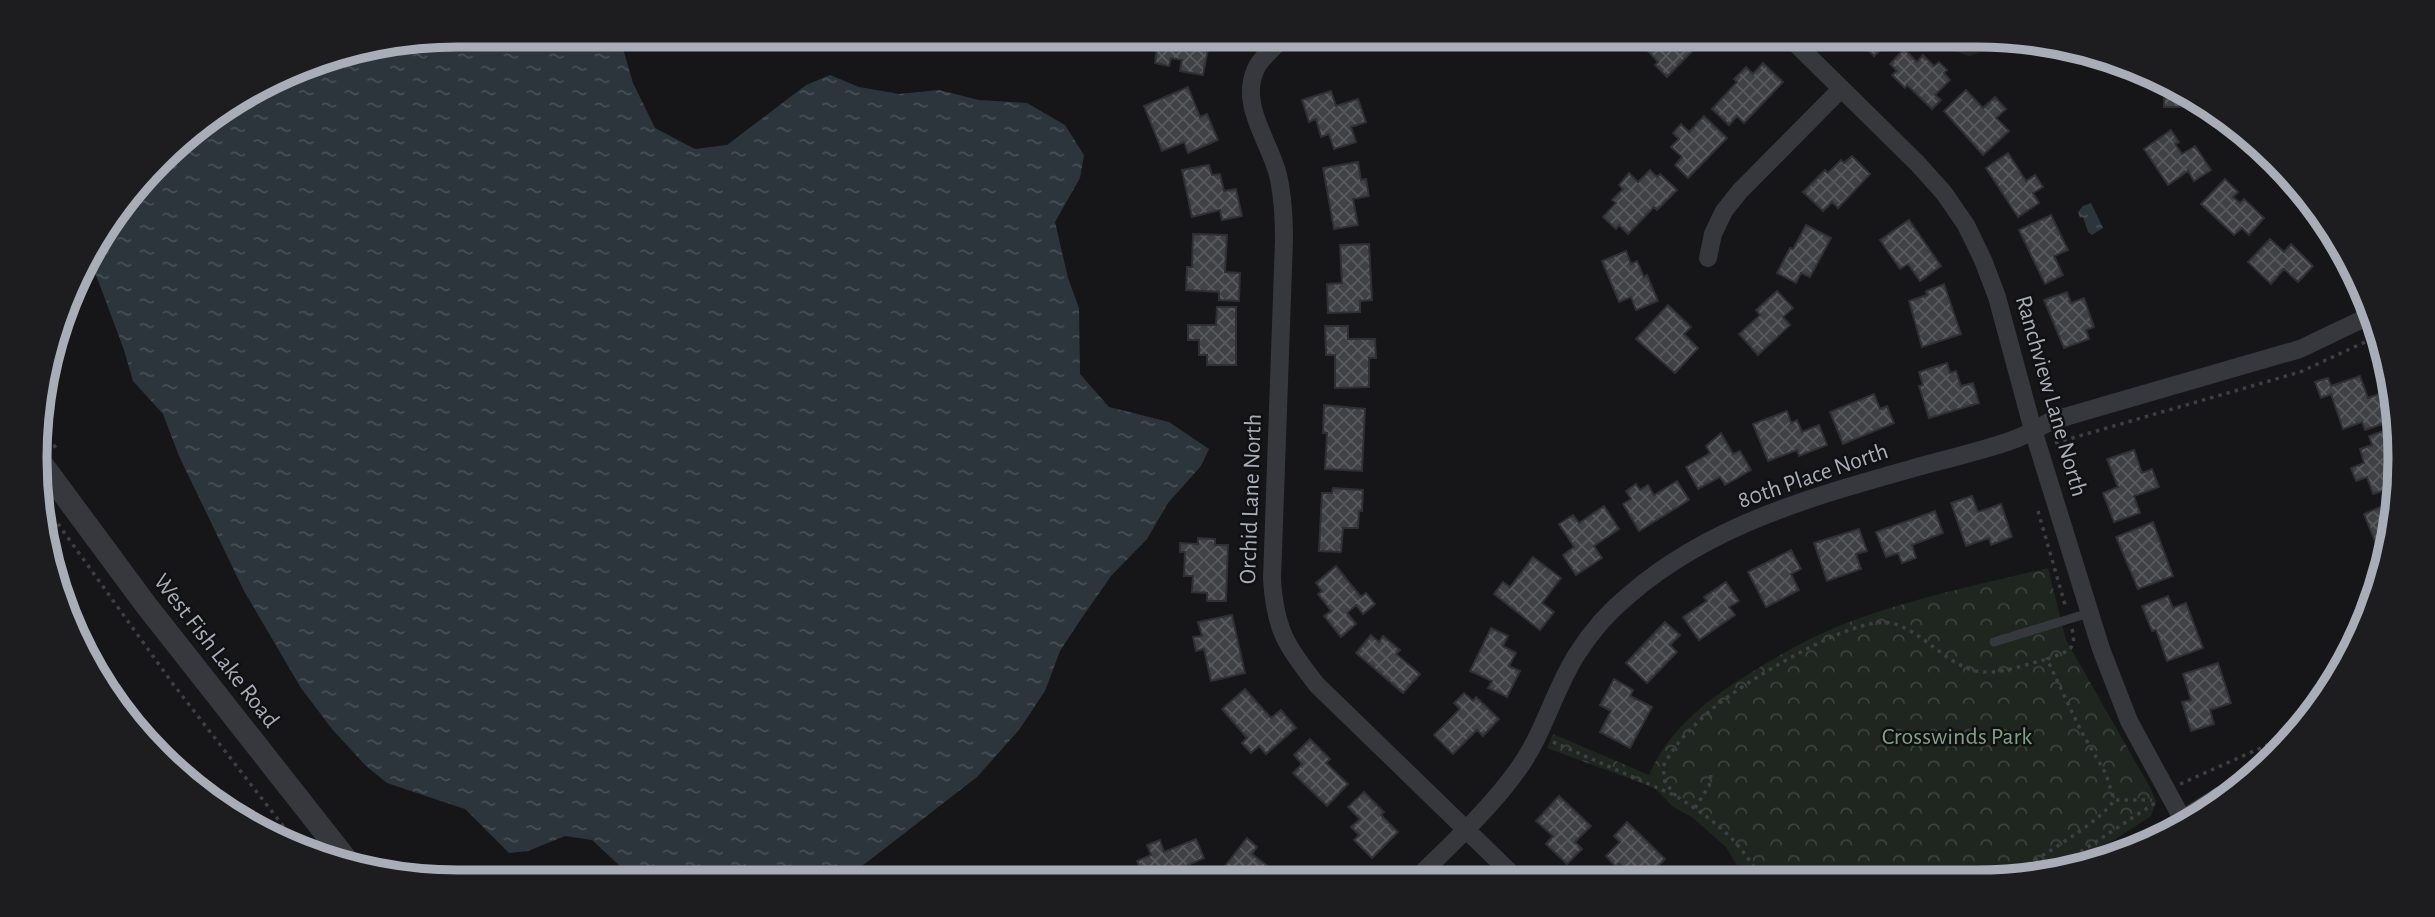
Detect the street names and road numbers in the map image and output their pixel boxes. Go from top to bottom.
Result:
street label: Ranchview Lane North [2011,293,2091,499]
street label: Orchid Lane North [1236,413,1266,585]
street label: 80th Place North [1735,439,1891,513]
street label: West Fish Lake Road [149,570,283,732]

